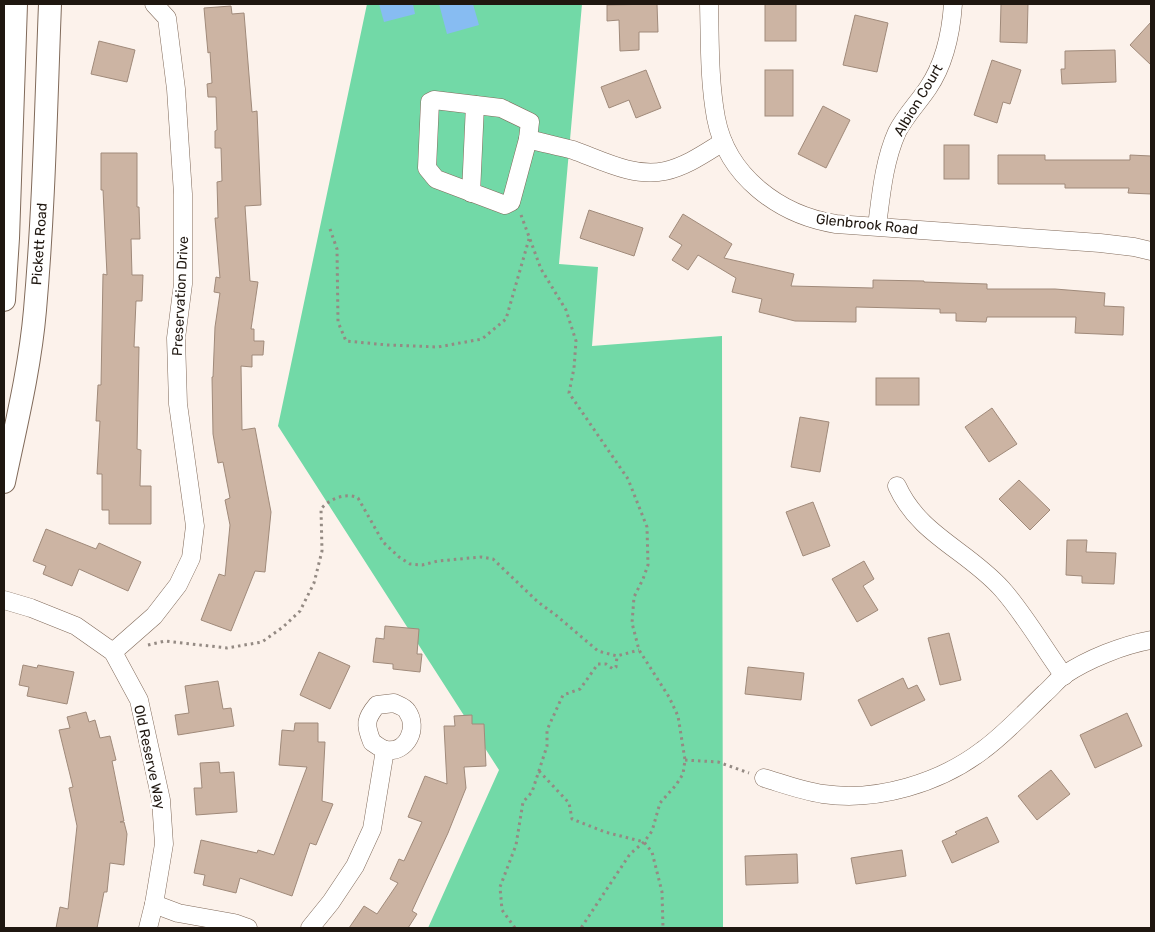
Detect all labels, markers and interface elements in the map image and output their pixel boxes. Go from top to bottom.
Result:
street label: Albion Court [890,61,947,139]
street label: Pickett Road [28,202,51,286]
street label: Glenbrook Road [815,211,919,238]
street label: Preservation Drive [169,236,192,356]
street label: Old Reserve Way [130,703,169,811]

